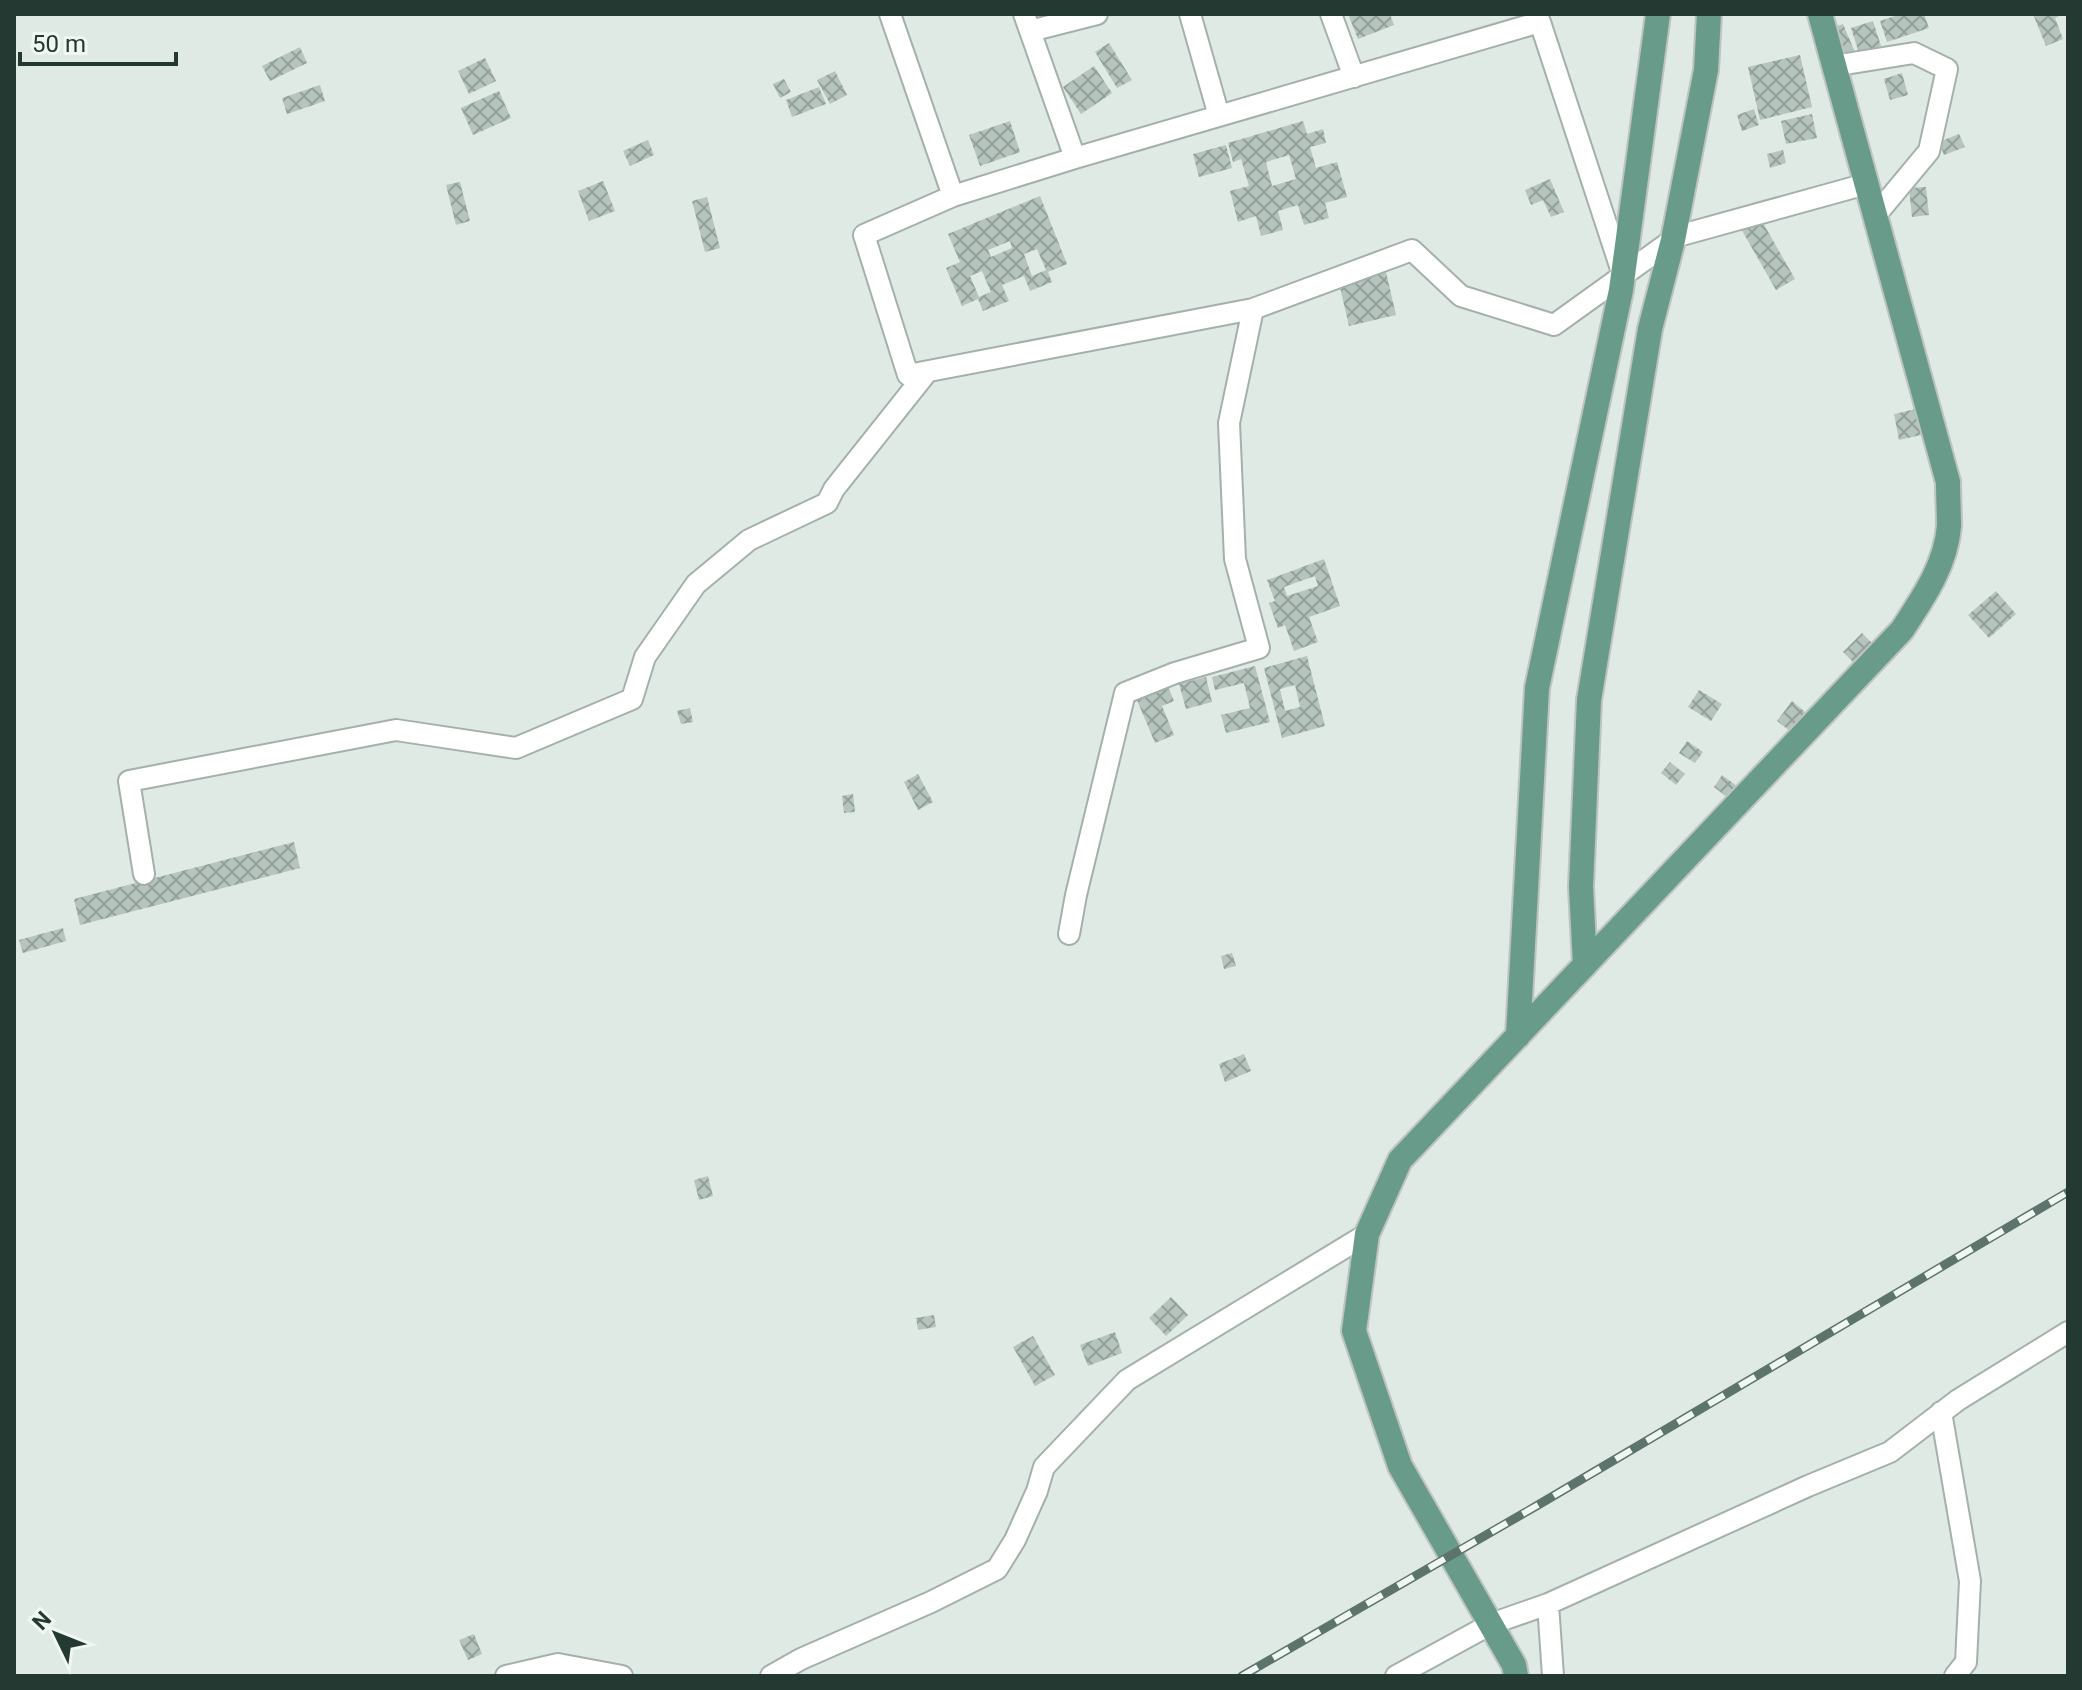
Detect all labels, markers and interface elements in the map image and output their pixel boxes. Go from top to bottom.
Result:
scale bar [20,16,176,66]
text: 50 m [32,30,86,58]
north arrow [16,1594,96,1674]
text: N [27,1606,56,1635]

